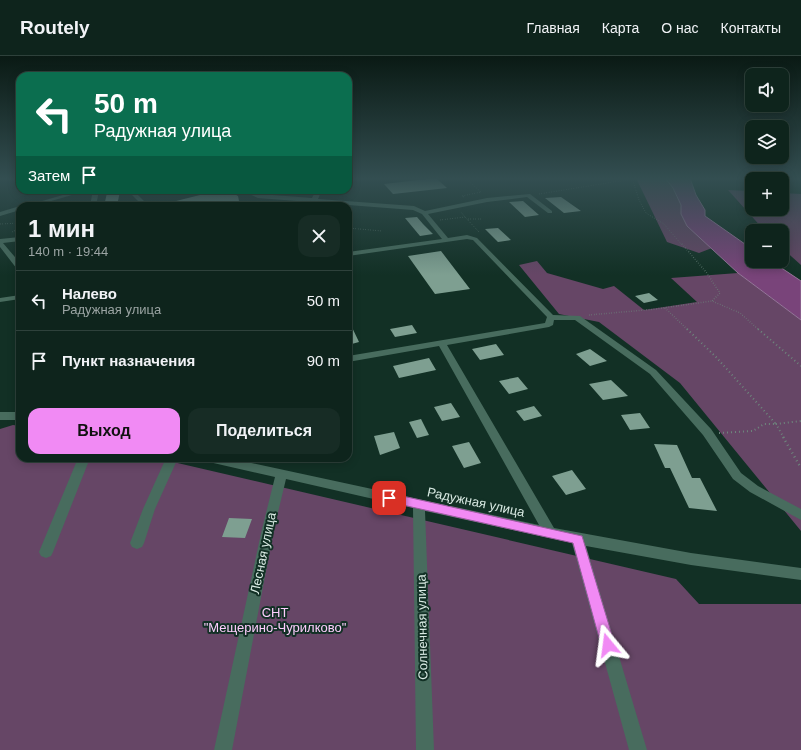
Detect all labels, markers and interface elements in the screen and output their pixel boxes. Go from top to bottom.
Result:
text: Routely [20,17,90,38]
text: Главная [526,20,580,36]
text: Карта [602,20,639,36]
text: О нас [661,20,699,36]
text: Контакты [721,20,781,36]
map controls [745,68,789,268]
button: sound [745,68,789,112]
icon: left [28,88,80,140]
text: 50 m [94,88,158,119]
button: layers [745,120,789,164]
text: Радужная улица [94,121,231,141]
icon: arrive [78,164,100,186]
text: Затем [28,167,70,184]
button: + [745,172,789,216]
text: 1 мин [28,215,95,242]
button: close [298,215,340,257]
button: − [745,224,789,268]
text: 140 m · 19:44 [28,244,108,259]
text: Налево [62,285,117,302]
icon: left [28,290,50,312]
text: 50 m [307,292,340,309]
text: Радужная улица [62,302,161,317]
icon: arrive [28,350,50,372]
text: Пункт назначения [62,352,195,369]
text: 90 m [307,352,340,369]
button: Выход [28,408,180,454]
button: Поделиться [188,408,340,454]
pin [372,481,406,515]
street label: Радужная улица [426,484,527,520]
icon: arrive [378,487,400,509]
street label: Лесная улица [247,510,279,595]
street label: Солнечная улица [414,573,430,680]
park label: СНТ "Мещерино-Чурилково" [204,605,347,635]
position arrow [587,624,629,666]

